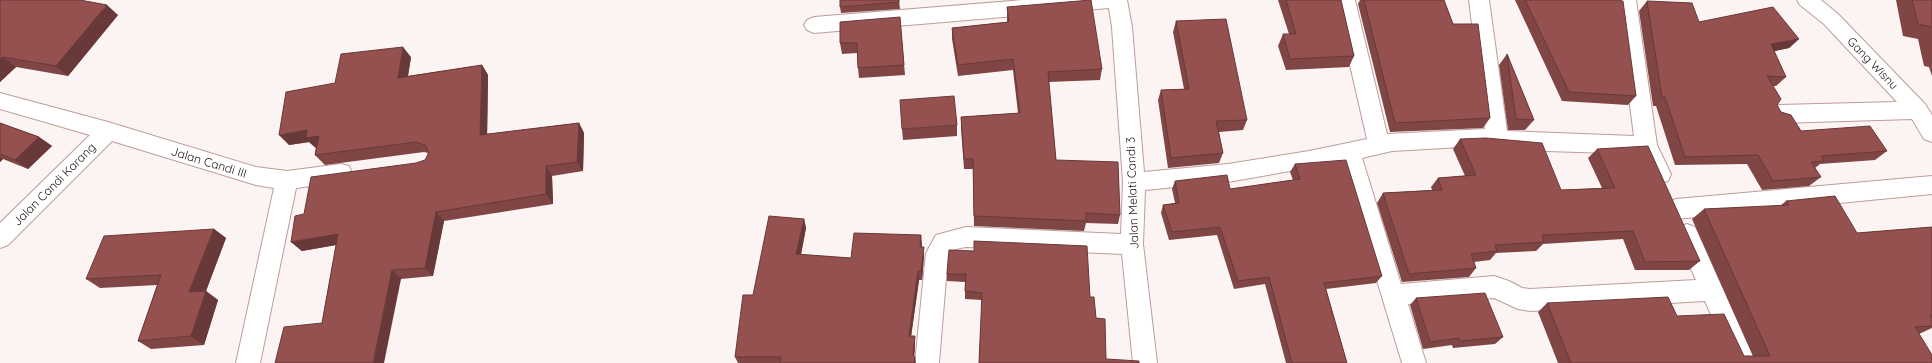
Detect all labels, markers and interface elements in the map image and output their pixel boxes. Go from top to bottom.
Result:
street label: Gang Wisnu [1844,34,1902,92]
street label: Jalan Melati Candi 3 [1123,137,1141,249]
street label: Jalan Candi Karang [9,139,99,229]
street label: Jalan Candi III [169,143,249,181]

